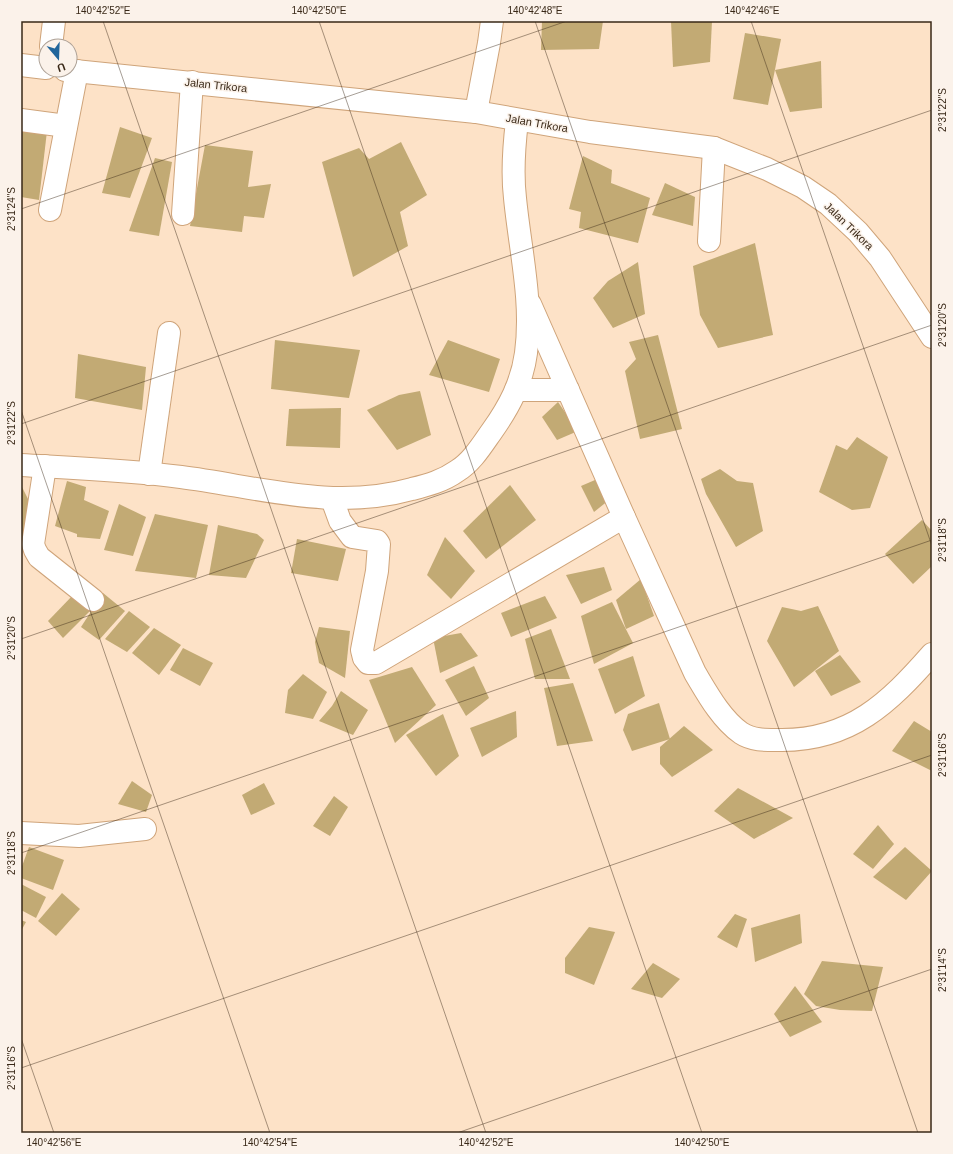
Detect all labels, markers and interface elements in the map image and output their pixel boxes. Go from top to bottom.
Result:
text: 140°42'52"E [75,5,131,16]
text: 140°42'50"E [291,5,347,16]
text: 140°42'48"E [507,5,563,16]
text: 140°42'46"E [724,5,780,16]
north arrow [38,38,78,78]
text: U [55,60,67,74]
street label: Jalan Trikora [184,76,249,94]
text: 2°31'22"S [937,88,948,132]
street label: Jalan Trikora [505,112,570,135]
text: 2°31'24"S [6,187,17,231]
street label: Jalan Trikora [822,200,876,253]
text: 2°31'20"S [937,303,948,347]
text: 2°31'22"S [6,401,17,445]
text: 2°31'18"S [937,518,948,562]
text: 2°31'20"S [6,616,17,660]
text: 2°31'16"S [937,733,948,777]
text: 2°31'18"S [6,831,17,875]
text: 2°31'14"S [937,948,948,992]
text: 2°31'16"S [6,1046,17,1090]
text: 140°42'56"E [26,1137,82,1148]
text: 140°42'54"E [242,1137,298,1148]
text: 140°42'52"E [458,1137,514,1148]
text: 140°42'50"E [674,1137,730,1148]

